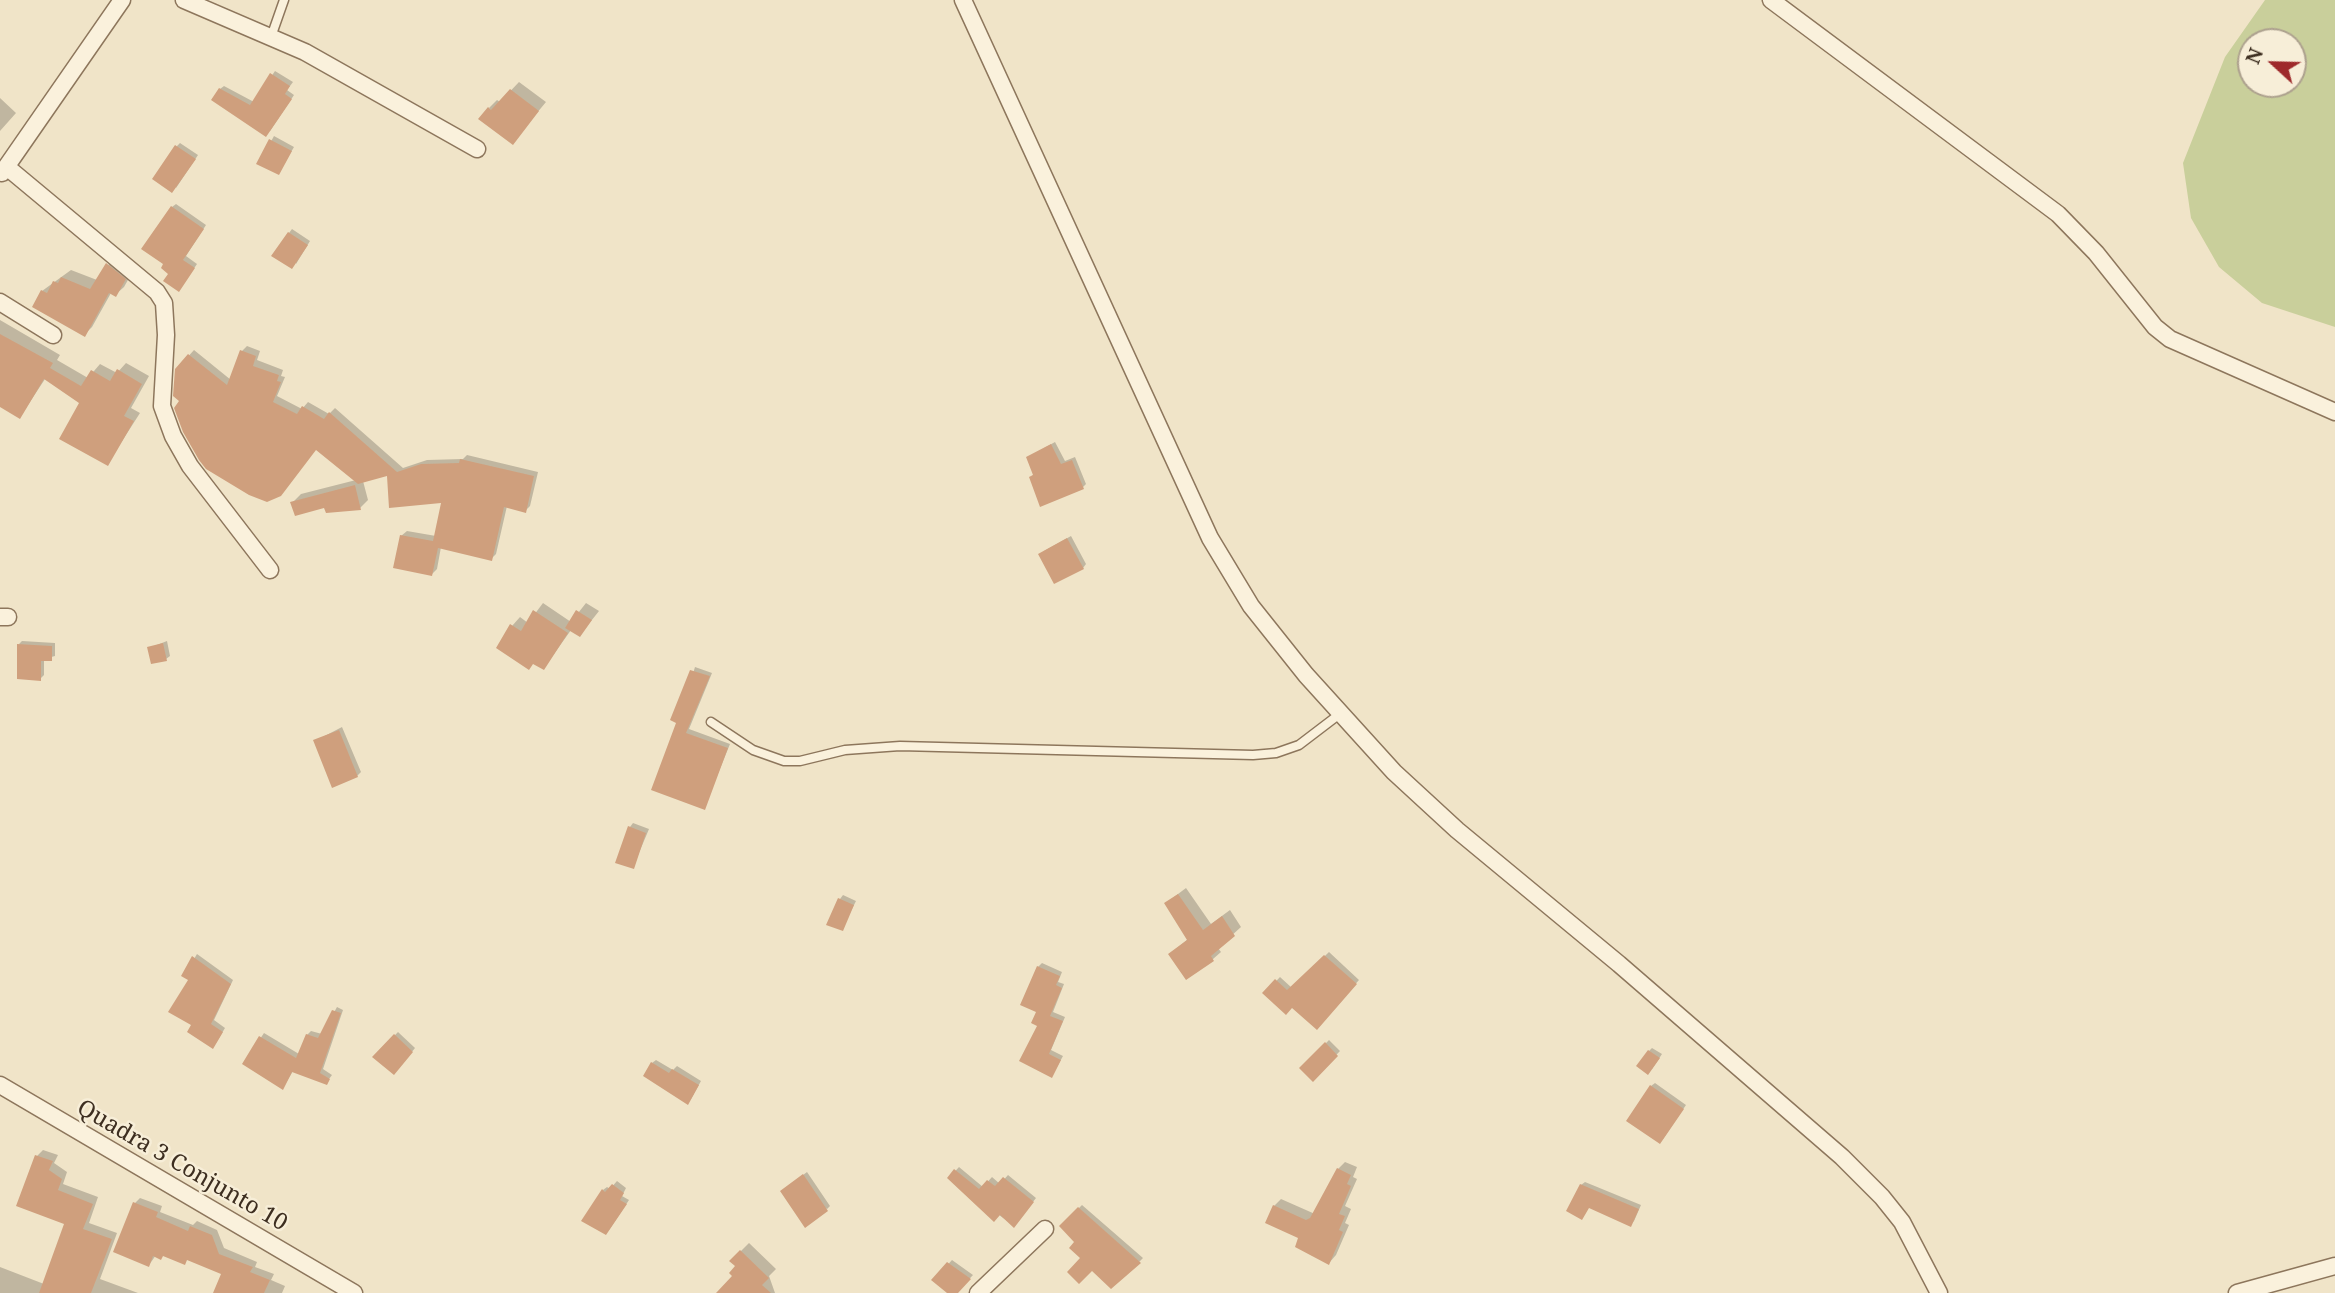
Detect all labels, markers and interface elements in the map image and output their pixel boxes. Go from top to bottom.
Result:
north arrow [2237,28,2307,98]
text: N [2240,44,2269,68]
street label: Quadra 3 Conjunto 10 [72,1094,292,1238]

